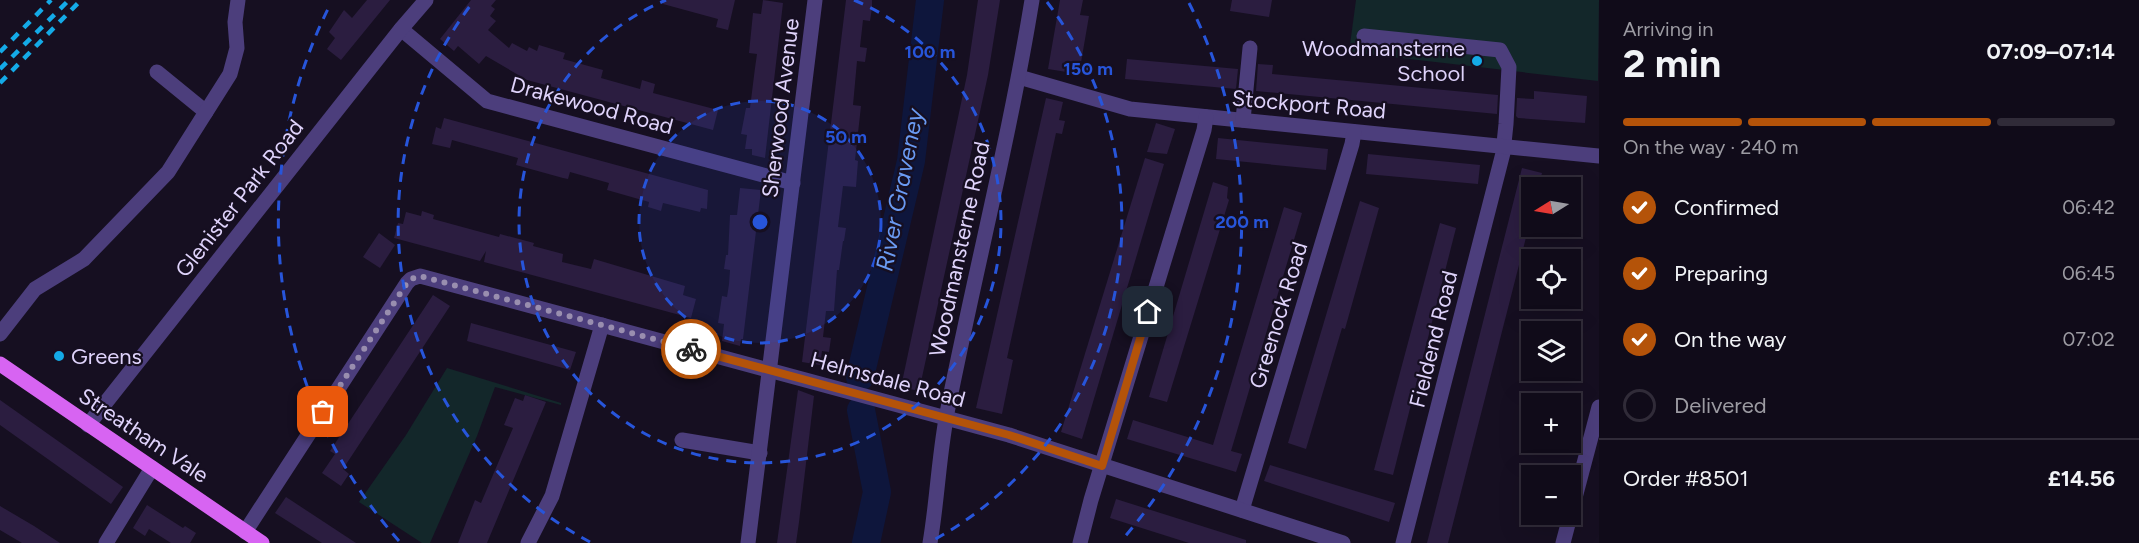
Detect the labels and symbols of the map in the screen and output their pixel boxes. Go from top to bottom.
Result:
street label: Sherwood Avenue [756,17,805,199]
place label: Woodmansterne School [1302,35,1465,87]
text: 100 m [905,41,955,63]
marker: Woodmansterne School [1470,54,1484,68]
text: 150 m [1063,58,1113,80]
street label: Drakewood Road [508,71,676,140]
street label: Stockport Road [1231,84,1387,125]
water label: River Graveney [870,105,930,274]
street label: Glenister Park Road [170,114,309,282]
text: 50 m [825,126,867,148]
street label: Woodmansterne Road [923,139,995,359]
north arrow [1521,177,1581,237]
text: 200 m [1215,211,1269,233]
centre of rings [750,212,770,232]
street label: Greenock Road [1243,239,1314,392]
street label: Fieldend Road [1403,268,1464,410]
pin [1122,286,1173,337]
courier [661,319,721,379]
place label: Greens [71,343,142,370]
street label: Helmsdale Road [807,346,968,413]
marker: Greens [52,349,66,363]
street label: Streatham Vale [74,382,214,489]
pin [297,386,348,437]

